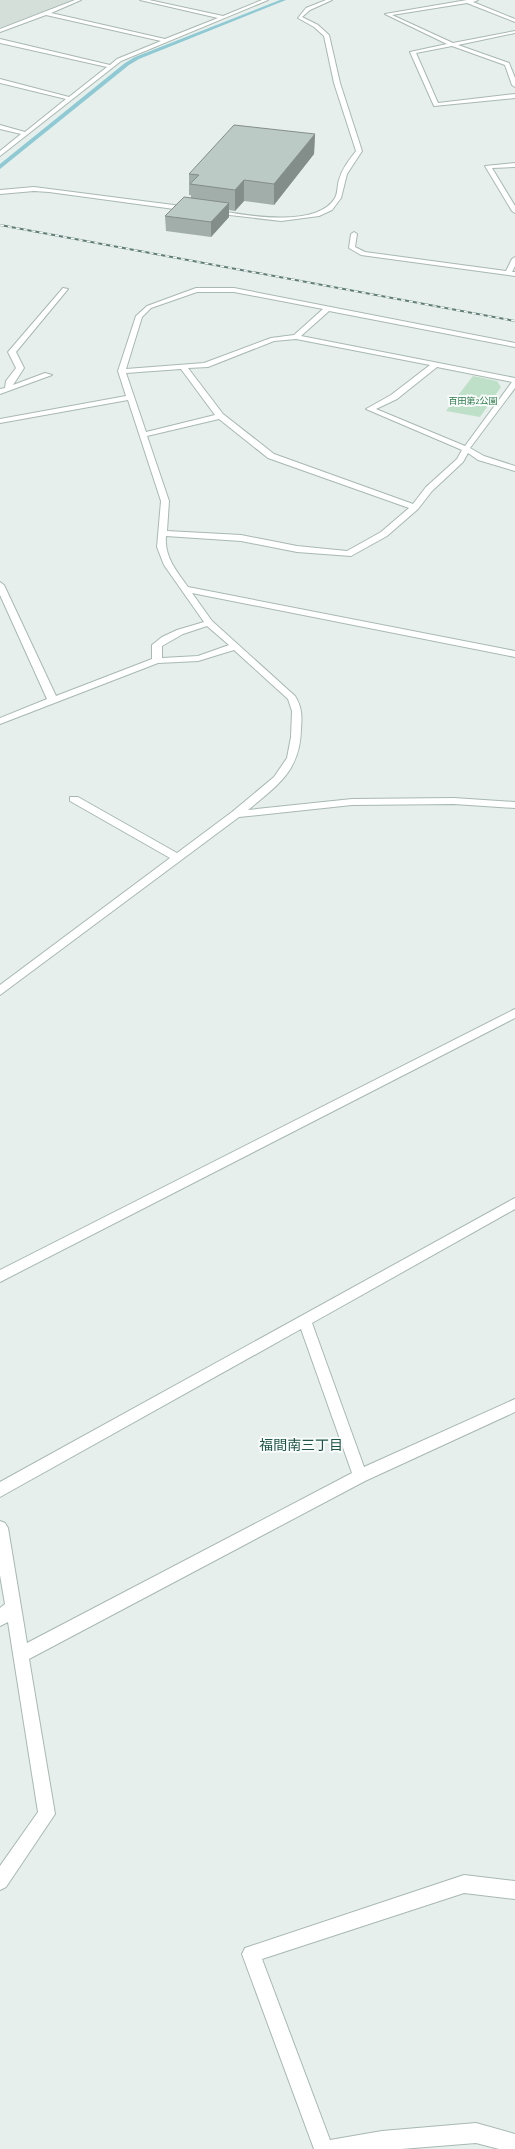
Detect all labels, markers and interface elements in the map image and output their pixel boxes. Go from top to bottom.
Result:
park label: 百田第2公園 [448,396,498,406]
district label: 福間南三丁目 [259,1438,343,1453]

